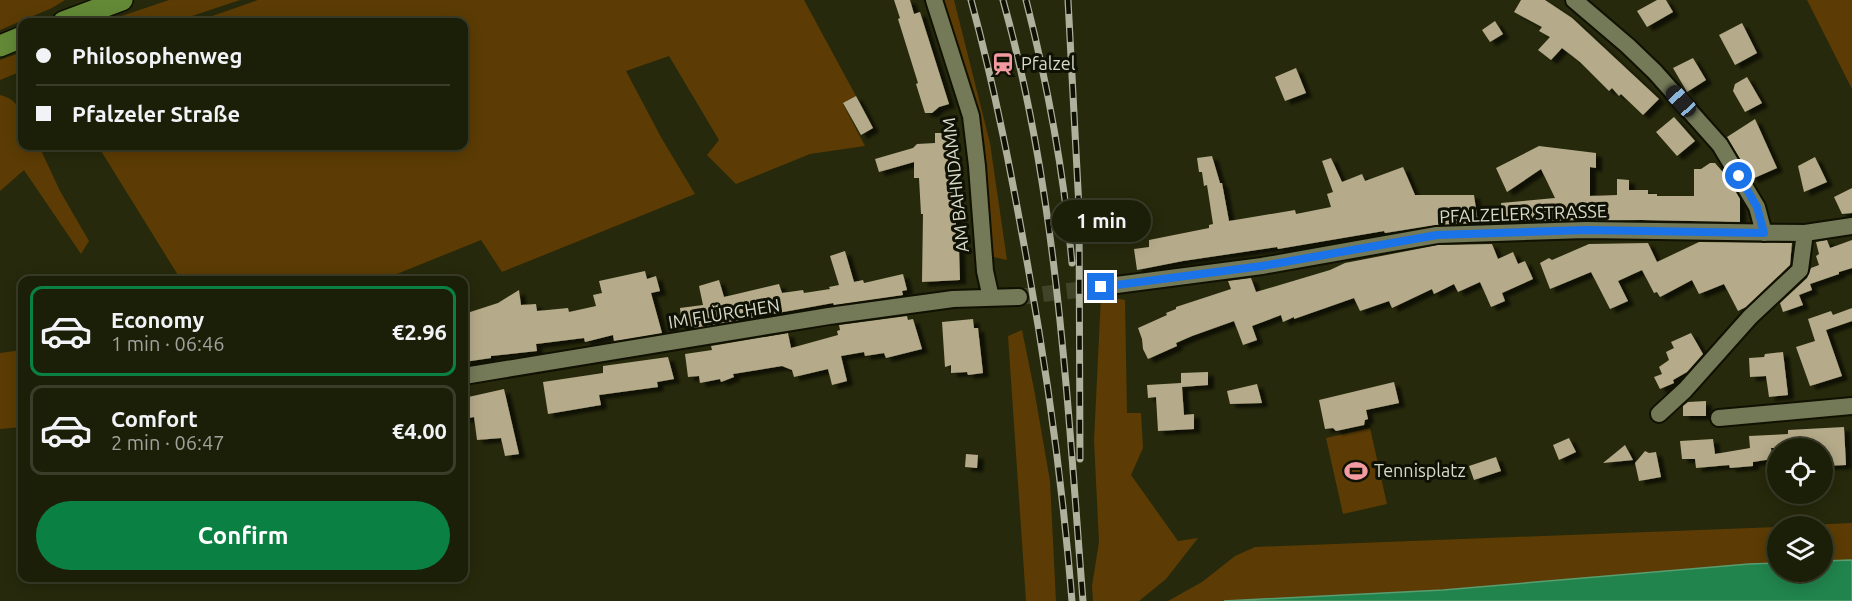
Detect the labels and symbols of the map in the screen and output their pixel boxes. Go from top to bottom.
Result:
station icon: Pfalzel [990,51,1016,77]
place label: Pfalzel [1021,53,1076,73]
car [1662,82,1700,120]
street label: AM BAHNDAMM [938,117,972,254]
route start [1725,162,1752,189]
callout: 1 min [1052,200,1150,242]
street label: PFALZELER STRASSE [1439,200,1607,226]
route end [1087,273,1114,300]
street label: IM FLÜRCHEN [667,294,781,332]
sports icon: Tennisplatz [1343,458,1369,484]
place label: Tennisplatz [1374,460,1466,480]

